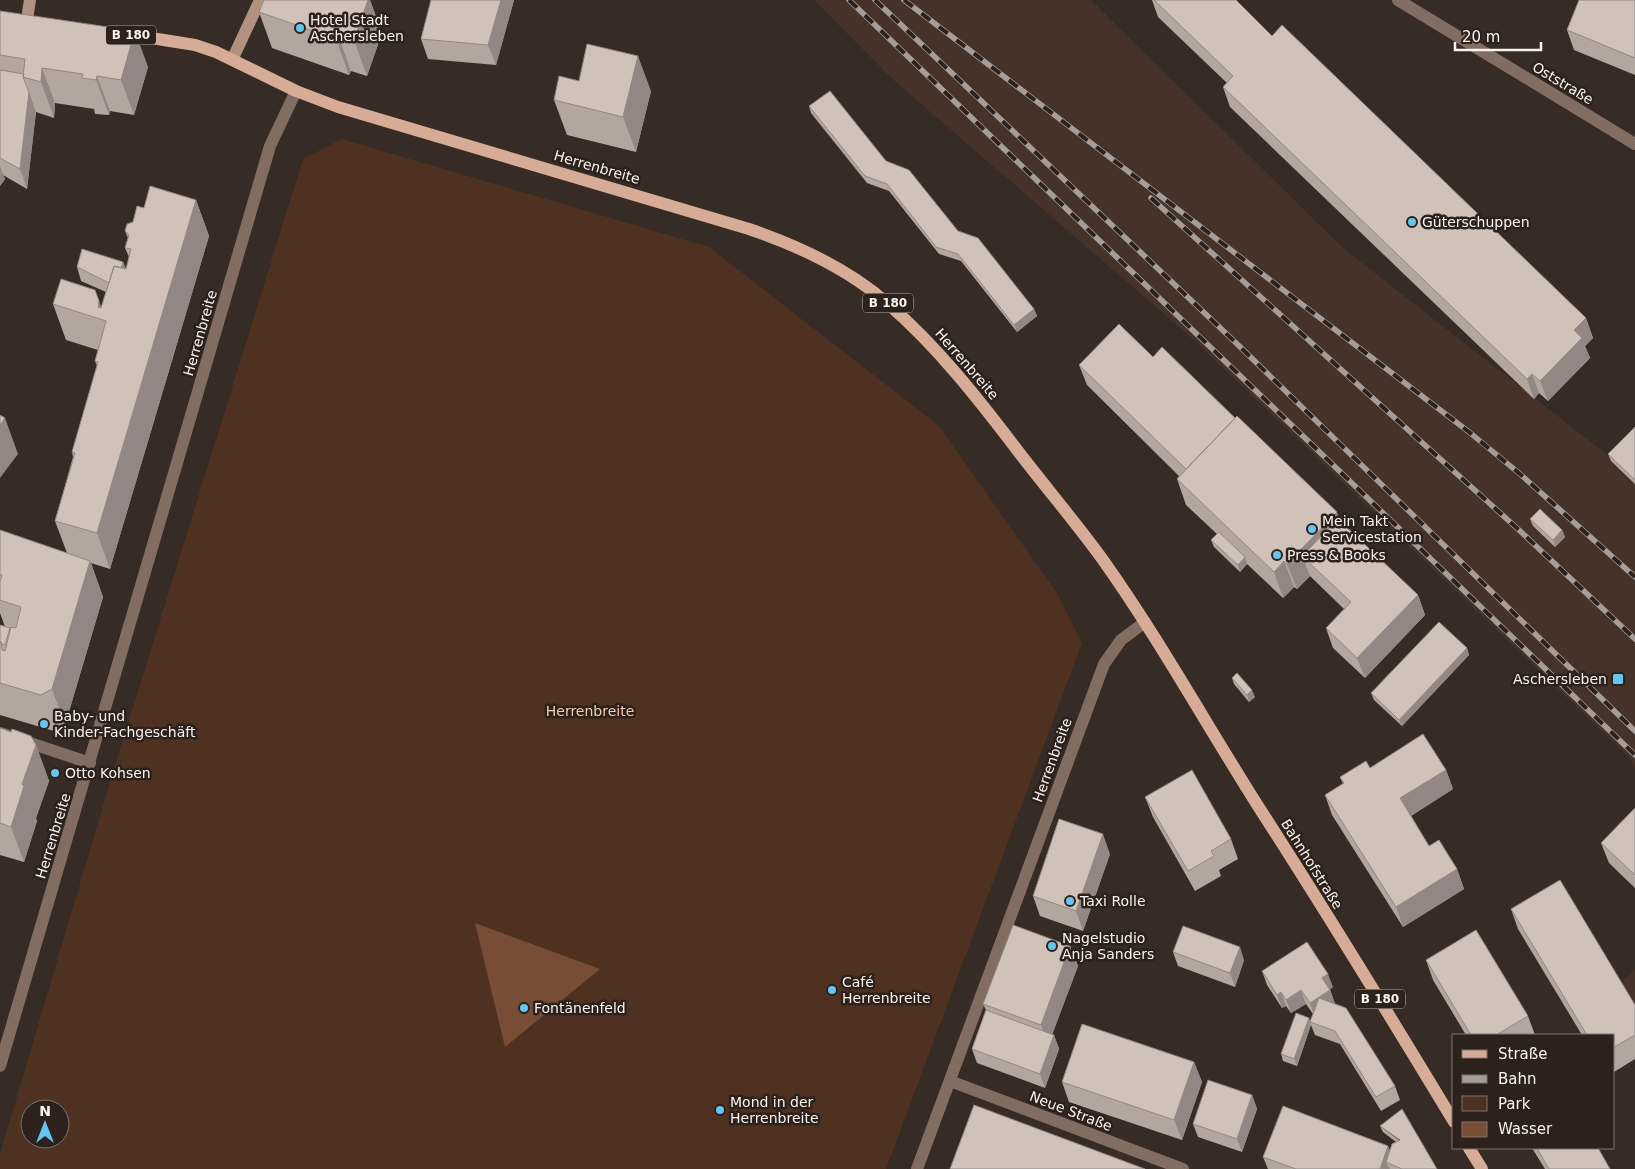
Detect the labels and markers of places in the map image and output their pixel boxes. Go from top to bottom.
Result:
place label: Hotel Stadt Aschersleben [310,12,404,44]
marker: Hotel Stadt Aschersleben [294,22,306,34]
place label: Güterschuppen [1422,214,1530,230]
marker: Güterschuppen [1406,216,1418,228]
place label: Mein Takt Servicestation [1322,513,1422,545]
marker: Mein Takt Servicestation [1306,523,1318,535]
place label: Press & Books [1287,547,1386,563]
marker: Press & Books [1271,549,1283,561]
place label: Aschersleben [1513,671,1607,687]
marker: Aschersleben [1611,672,1625,686]
place label: Baby- und Kinder-Fachgeschäft [54,708,196,740]
marker: Baby- und Kinder-Fachgeschäft [38,718,50,730]
place label: Otto Kohsen [65,765,151,781]
marker: Otto Kohsen [49,767,61,779]
place label: Taxi Rolle [1079,893,1146,909]
marker: Taxi Rolle [1064,895,1076,907]
place label: Nagelstudio Anja Sanders [1062,930,1154,962]
marker: Nagelstudio Anja Sanders [1046,940,1058,952]
place label: Café Herrenbreite [842,974,931,1006]
marker: Café Herrenbreite [826,984,838,996]
place label: Fontänenfeld [534,1000,626,1016]
marker: Fontänenfeld [518,1002,530,1014]
place label: Mond in der Herrenbreite [730,1094,819,1126]
marker: Mond in der Herrenbreite [714,1104,726,1116]

